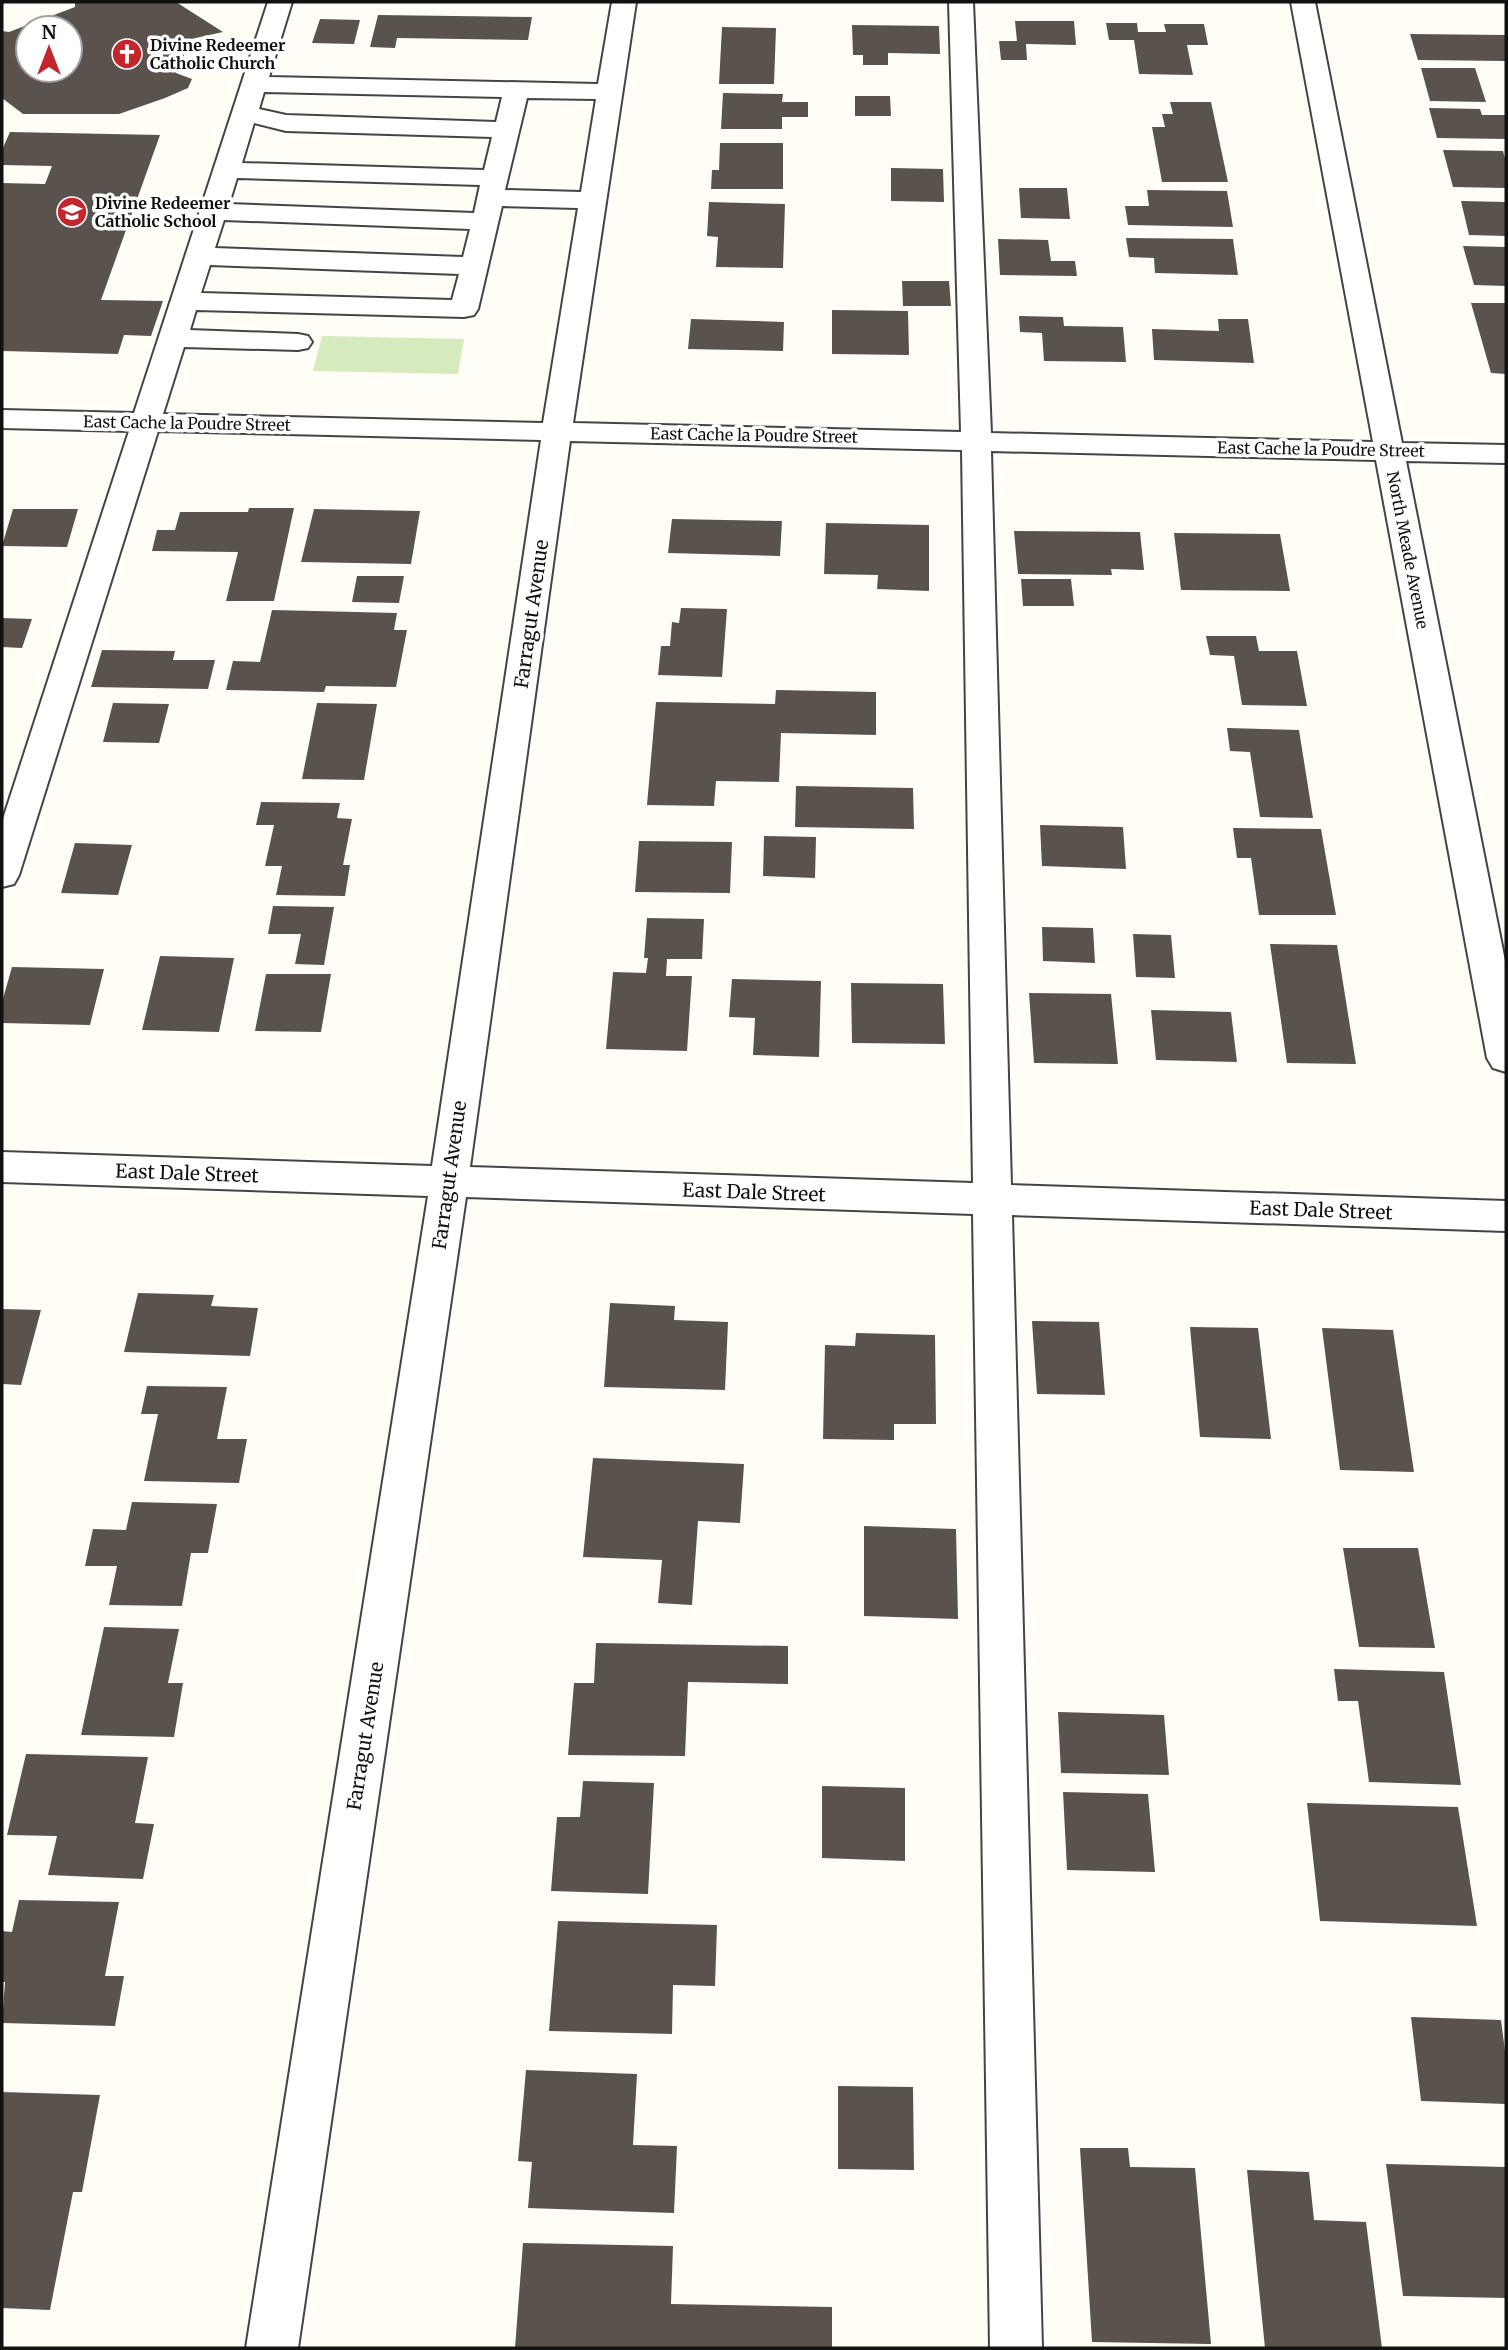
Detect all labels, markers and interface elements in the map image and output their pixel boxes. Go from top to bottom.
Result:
north arrow [14,14,84,84]
text: N [41,20,57,44]
place label: Divine Redeemer Catholic Church [150,35,286,73]
church icon: Divine Redeemer Catholic Church [110,37,144,71]
place label: Divine Redeemer Catholic School [95,193,231,231]
school or university icon: Divine Redeemer Catholic School [55,195,89,229]
street label: East Cache la Poudre Street [83,411,292,435]
street label: East Cache la Poudre Street [650,423,859,447]
street label: East Cache la Poudre Street [1217,437,1426,461]
street label: North Meade Avenue [1383,470,1433,630]
street label: Farragut Avenue [509,538,553,690]
street label: Farragut Avenue [427,1099,471,1251]
street label: East Dale Street [115,1159,260,1188]
street label: East Dale Street [682,1178,827,1207]
street label: East Dale Street [1249,1196,1394,1225]
street label: Farragut Avenue [341,1660,389,1812]

